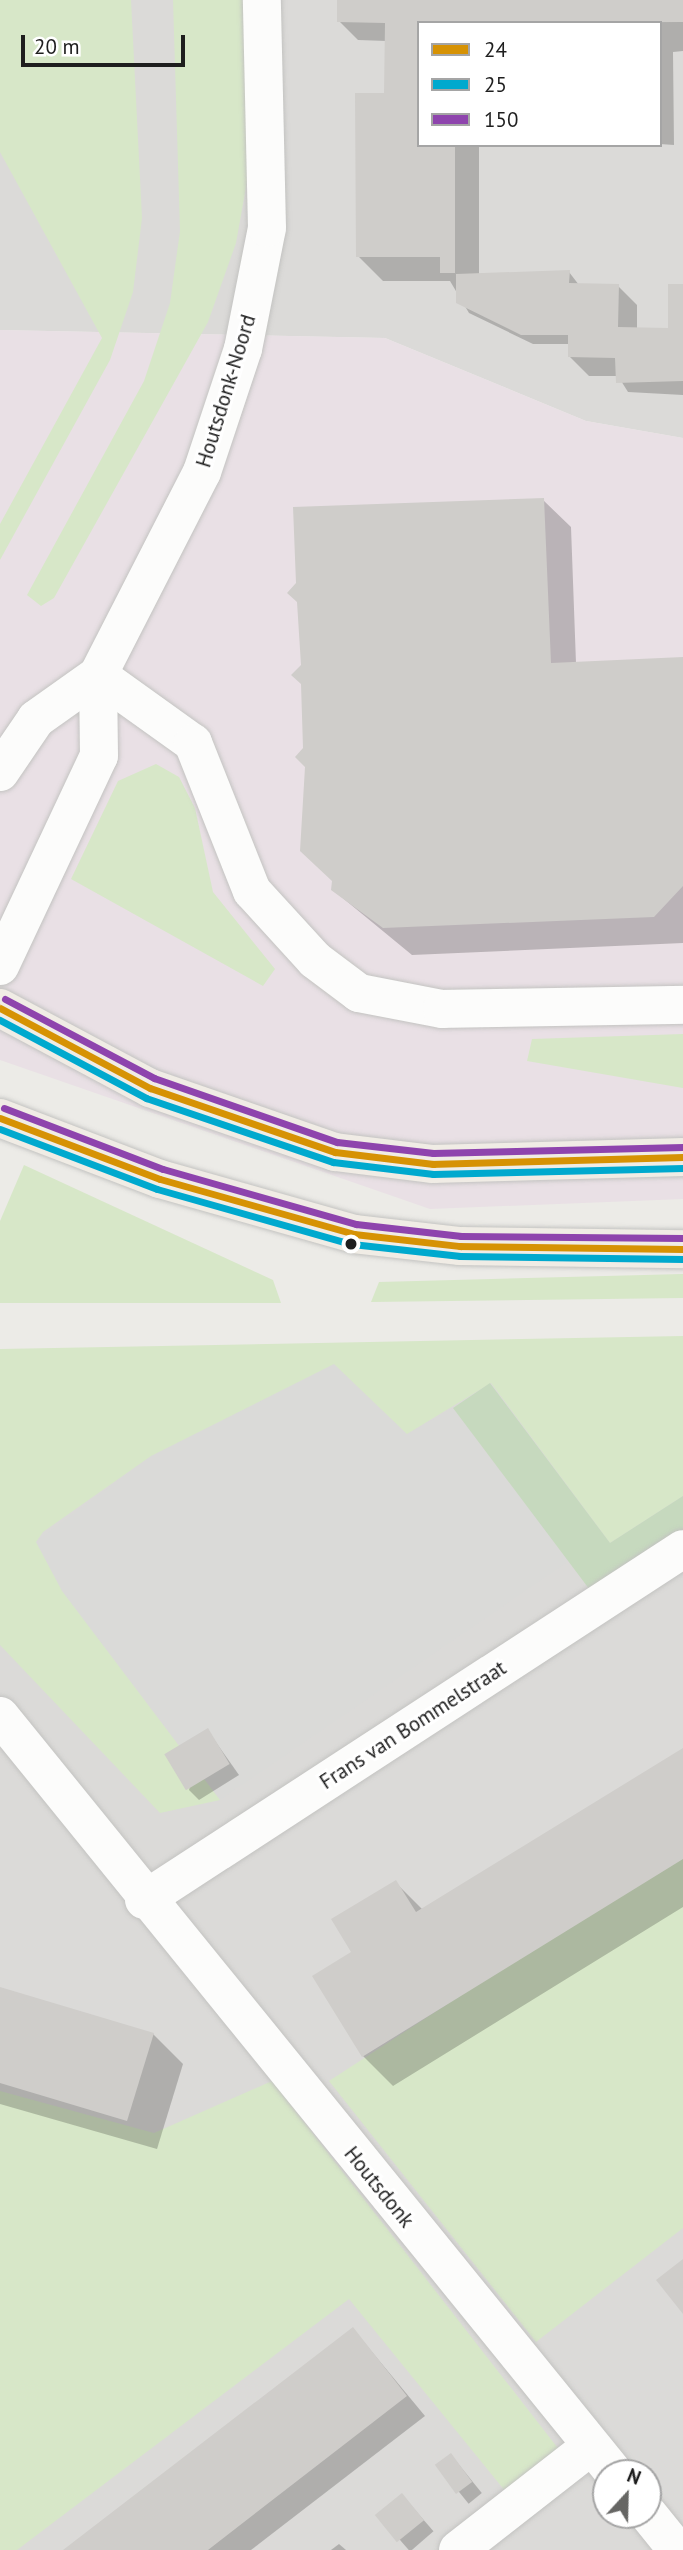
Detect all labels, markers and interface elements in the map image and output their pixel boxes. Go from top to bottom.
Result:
scale bar [24,21,189,65]
legend [417,21,662,147]
text: 20 m [34,33,80,60]
text: 24 [484,36,507,63]
text: 25 [484,71,507,98]
text: 150 [484,106,518,133]
street label: Houtsdonk-Noord [191,312,261,470]
unlabelled marker [344,1237,358,1251]
street label: Frans van Bommelstraat [315,1655,511,1795]
street label: Houtsdonk [339,2141,419,2233]
north arrow [592,2459,662,2529]
text: N [624,2463,644,2490]

